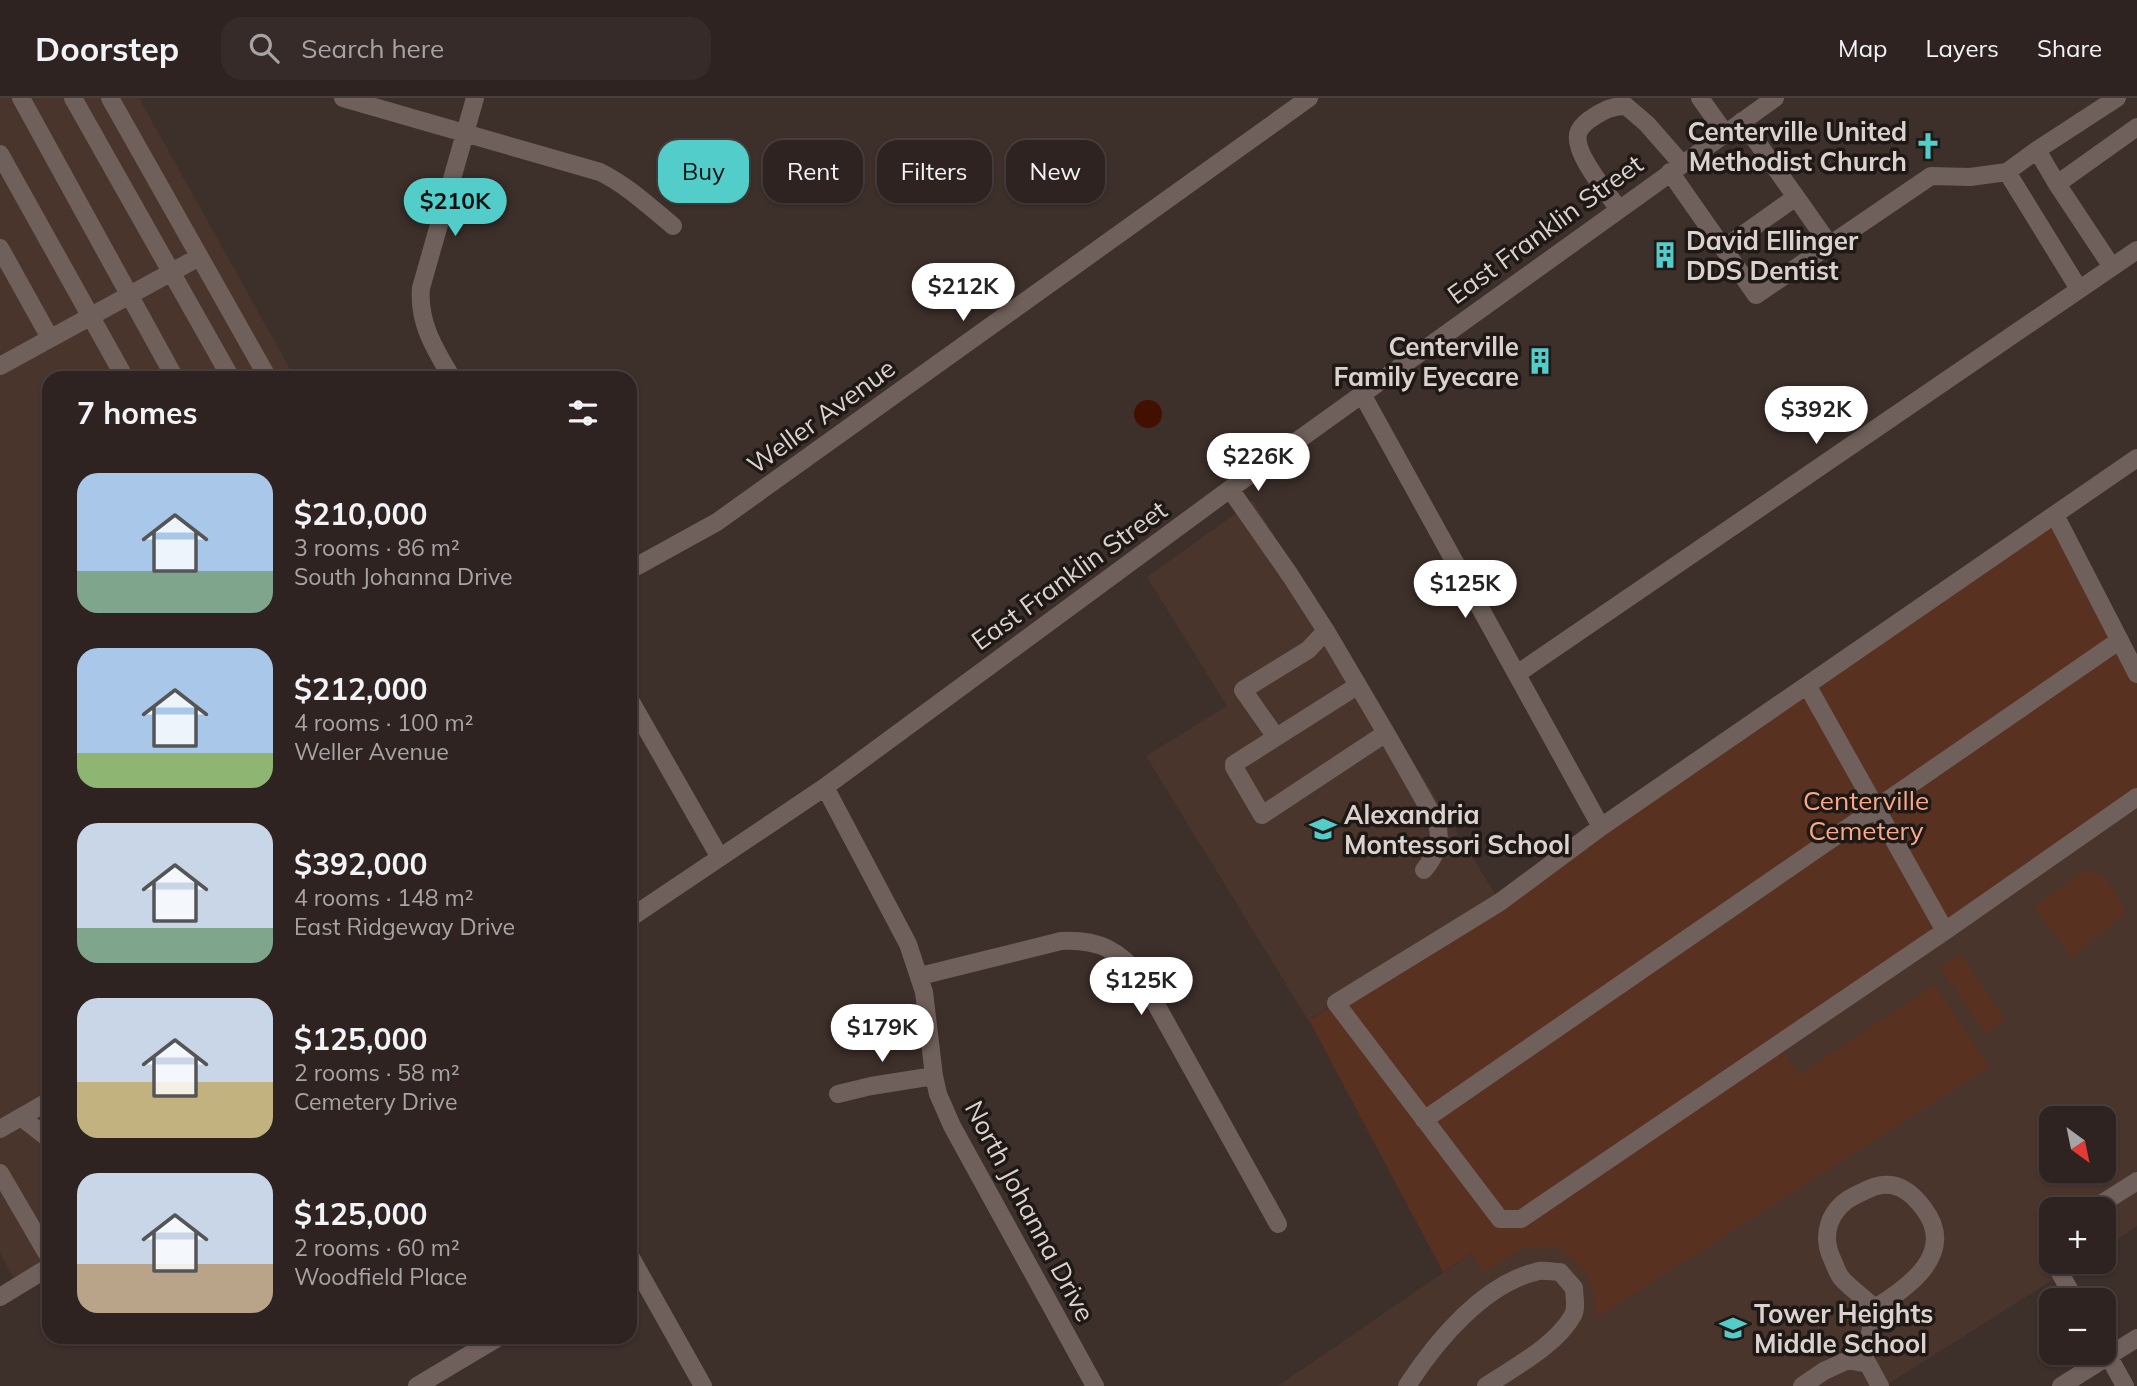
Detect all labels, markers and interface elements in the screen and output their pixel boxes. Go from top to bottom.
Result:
search box [221,17,711,80]
text: Doorstep [35,28,179,69]
icon: search [245,29,283,67]
text: Search here [301,32,444,65]
text: Map [1838,33,1887,63]
text: Layers [1925,33,1999,63]
text: Share [2037,33,2102,63]
place label: Centerville United Methodist Church [1688,115,1907,178]
church icon: Centerville United Methodist Church [1913,131,1943,161]
chip: Buy [658,140,749,203]
chip: Rent [763,140,863,203]
chip: Filters [877,140,992,203]
chip: New [1006,140,1105,203]
street label: East Franklin Street [1441,147,1649,311]
pin: $210K [406,178,504,238]
text: $210K [420,186,490,215]
place label: David Ellinger DDS Dentist [1686,224,1859,287]
building icon: David Ellinger DDS Dentist [1650,240,1680,270]
pin: $212K [914,264,1012,323]
text: $212K [928,271,998,300]
place label: Centerville Family Eyecare [1334,330,1519,393]
building icon: Centerville Family Eyecare [1525,346,1555,376]
street label: Weller Avenue [741,351,901,481]
pin: $392K [1767,386,1865,446]
text: 7 homes [77,394,198,432]
icon: filters [564,394,602,432]
text: $392K [1781,394,1851,423]
pin: $226K [1209,434,1307,493]
text: $226K [1223,441,1293,470]
street label: East Franklin Street [965,493,1173,657]
text: $210,000 [294,495,427,533]
icon: home [133,501,217,585]
text: 3 rooms · 86 m² [294,533,460,562]
pin: $125K [1416,560,1514,620]
text: South Johanna Drive [294,562,513,591]
text: $125K [1430,568,1500,597]
text: $212,000 [294,670,427,708]
icon: home [133,676,217,760]
text: 4 rooms · 100 m² [294,708,474,737]
text: Weller Avenue [294,737,449,766]
park label: Centerville Cemetery [1803,784,1929,847]
place label: Alexandria Montessori School [1344,798,1570,861]
school or university icon: Alexandria Montessori School [1308,814,1338,844]
text: $392,000 [294,845,427,883]
icon: home [133,851,217,935]
text: 4 rooms · 148 m² [294,883,474,912]
text: East Ridgeway Drive [294,912,515,941]
pin: $125K [1092,958,1190,1017]
text: $125K [1106,965,1176,994]
pin: $179K [833,1004,931,1064]
text: $179K [847,1012,917,1041]
text: $125,000 [294,1020,427,1058]
icon: home [133,1026,217,1110]
text: 2 rooms · 58 m² [294,1058,460,1087]
text: Cemetery Drive [294,1087,457,1116]
street label: North Johanna Drive [958,1095,1102,1327]
north arrow [2039,1106,2116,1183]
map controls [2039,1106,2116,1365]
text: $125,000 [294,1195,427,1233]
button: + [2039,1197,2116,1274]
icon: home [133,1201,217,1285]
text: 2 rooms · 60 m² [294,1233,460,1262]
text: Woodfield Place [294,1262,467,1291]
button: − [2039,1288,2116,1365]
place label: Tower Heights Middle School [1754,1297,1933,1360]
school or university icon: Tower Heights Middle School [1718,1313,1748,1343]

